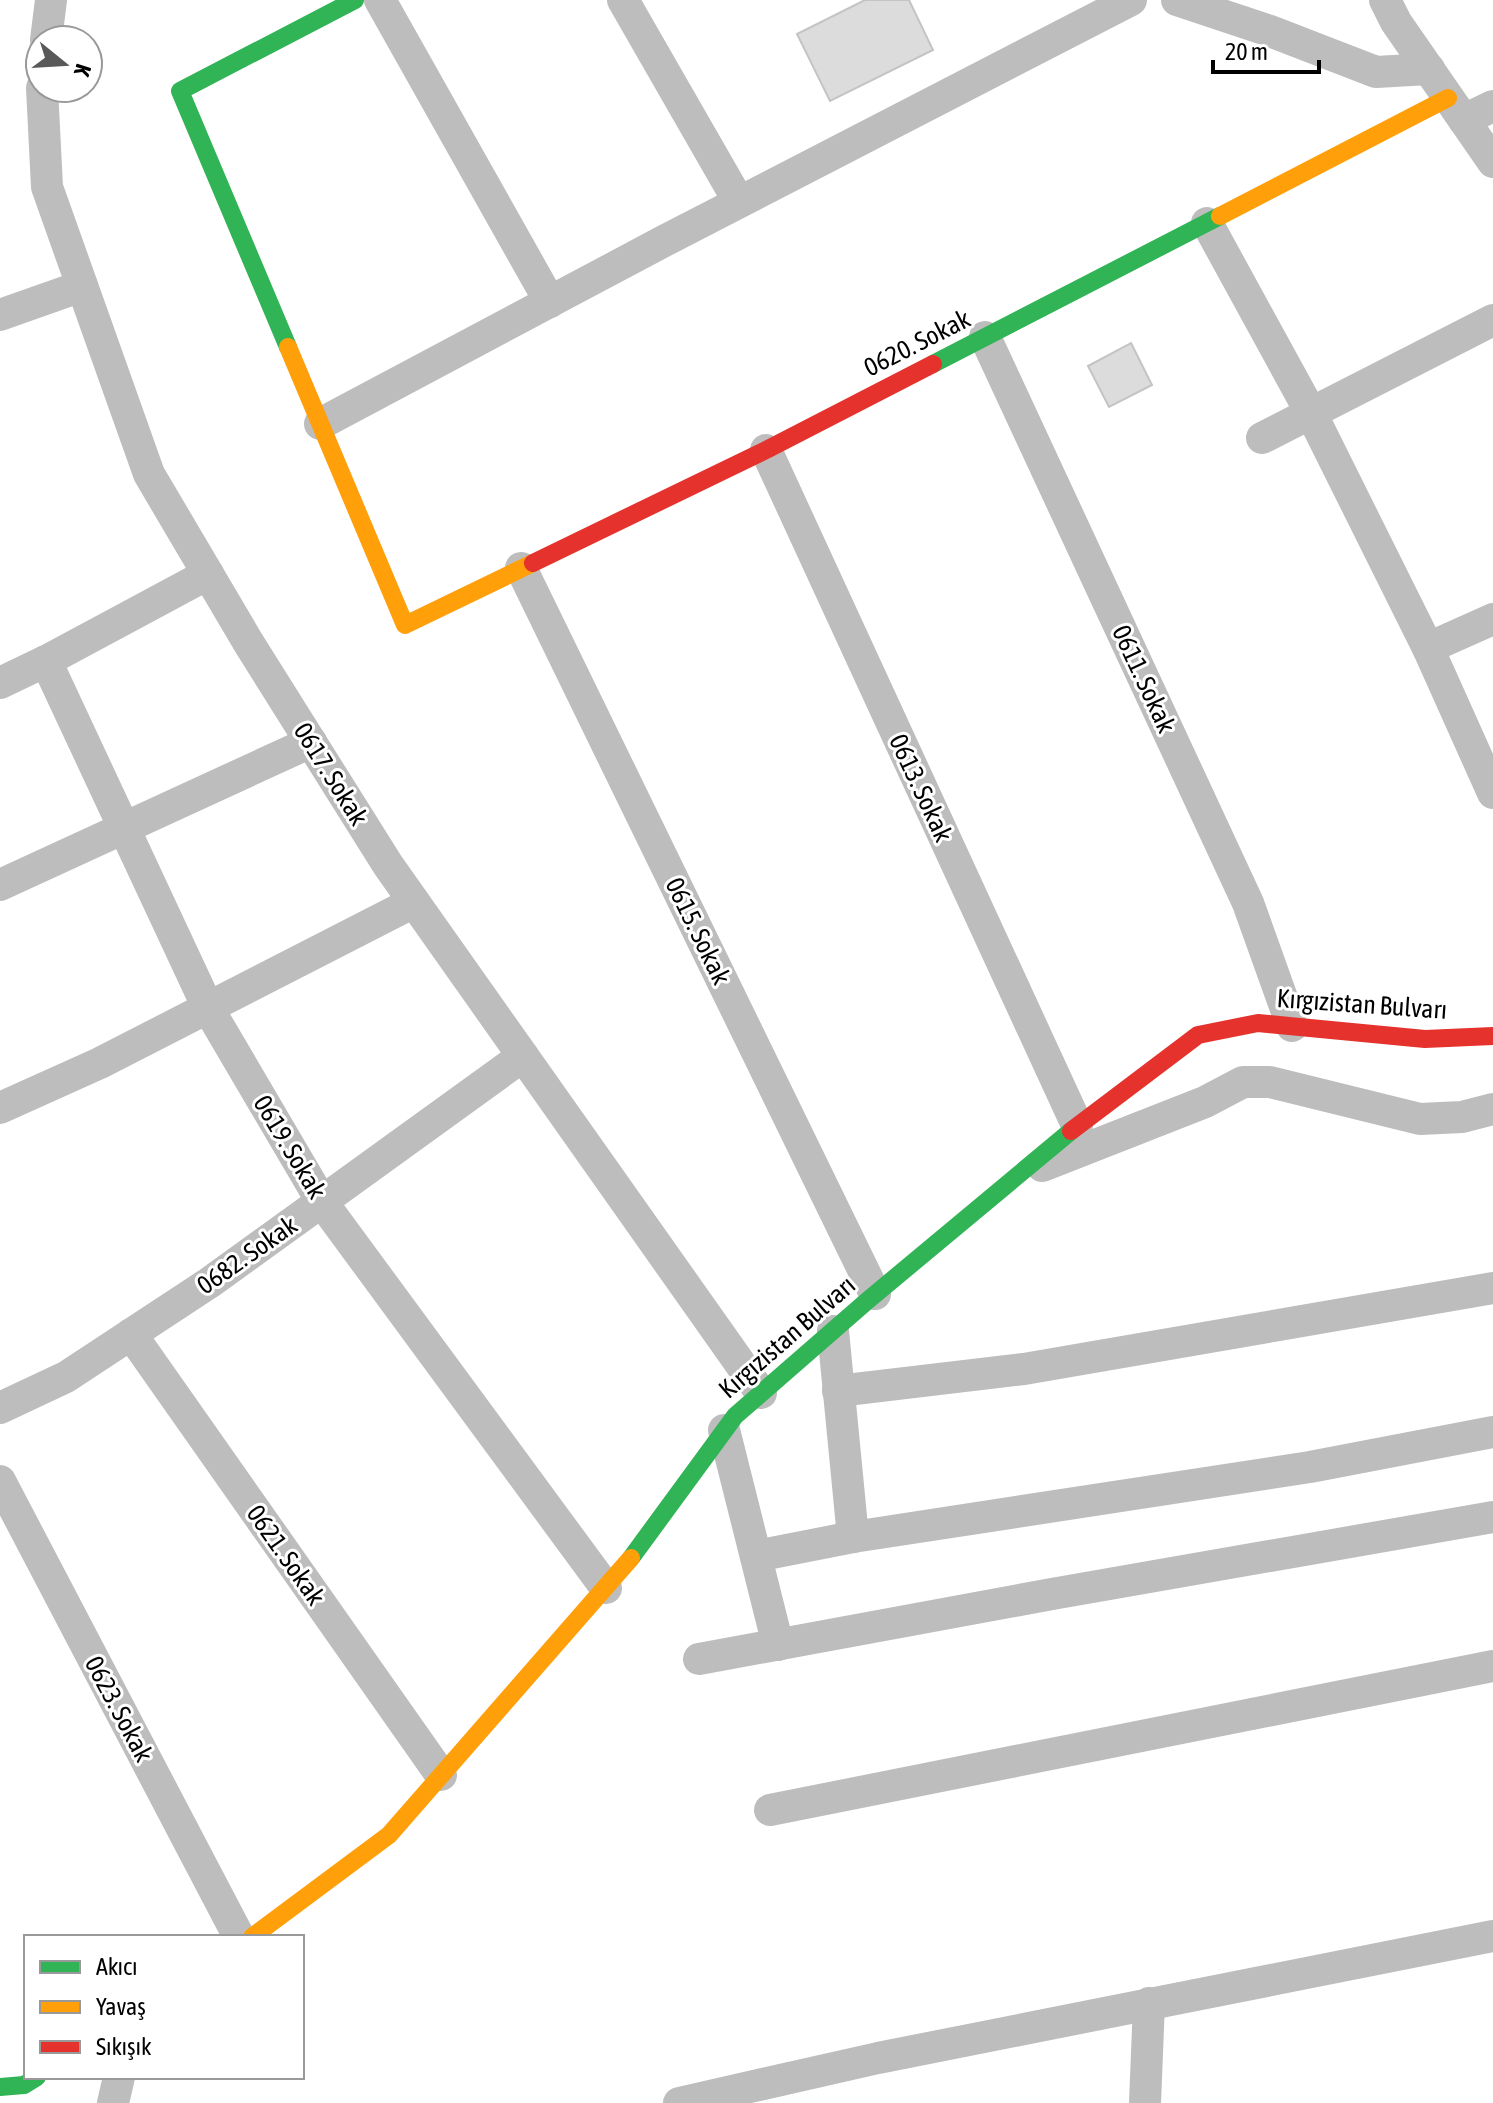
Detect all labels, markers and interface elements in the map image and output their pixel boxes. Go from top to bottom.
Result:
north arrow [24,24,104,104]
scale bar [1213,24,1319,74]
text: 20 m [1225,38,1268,65]
text: K [69,61,97,80]
street label: 0620. Sokak [859,303,975,383]
street label: 0611. Sokak [1106,620,1182,738]
street label: 0617. Sokak [288,717,374,831]
street label: 0613. Sokak [883,729,959,847]
street label: 0615. Sokak [659,873,737,989]
street label: Kırgızistan Bulvarı [1276,983,1448,1025]
street label: 0619. Sokak [247,1090,333,1204]
street label: 0682. Sokak [191,1210,303,1300]
street label: Kırgızistan Bulvarı [713,1270,861,1404]
street label: 0621. Sokak [241,1499,331,1611]
street label: 0623. Sokak [79,1651,159,1767]
legend [24,1935,304,2079]
text: Akıcı [96,1953,138,1980]
text: Yavaş [96,1993,146,2020]
text: Sıkışık [96,2033,152,2060]

